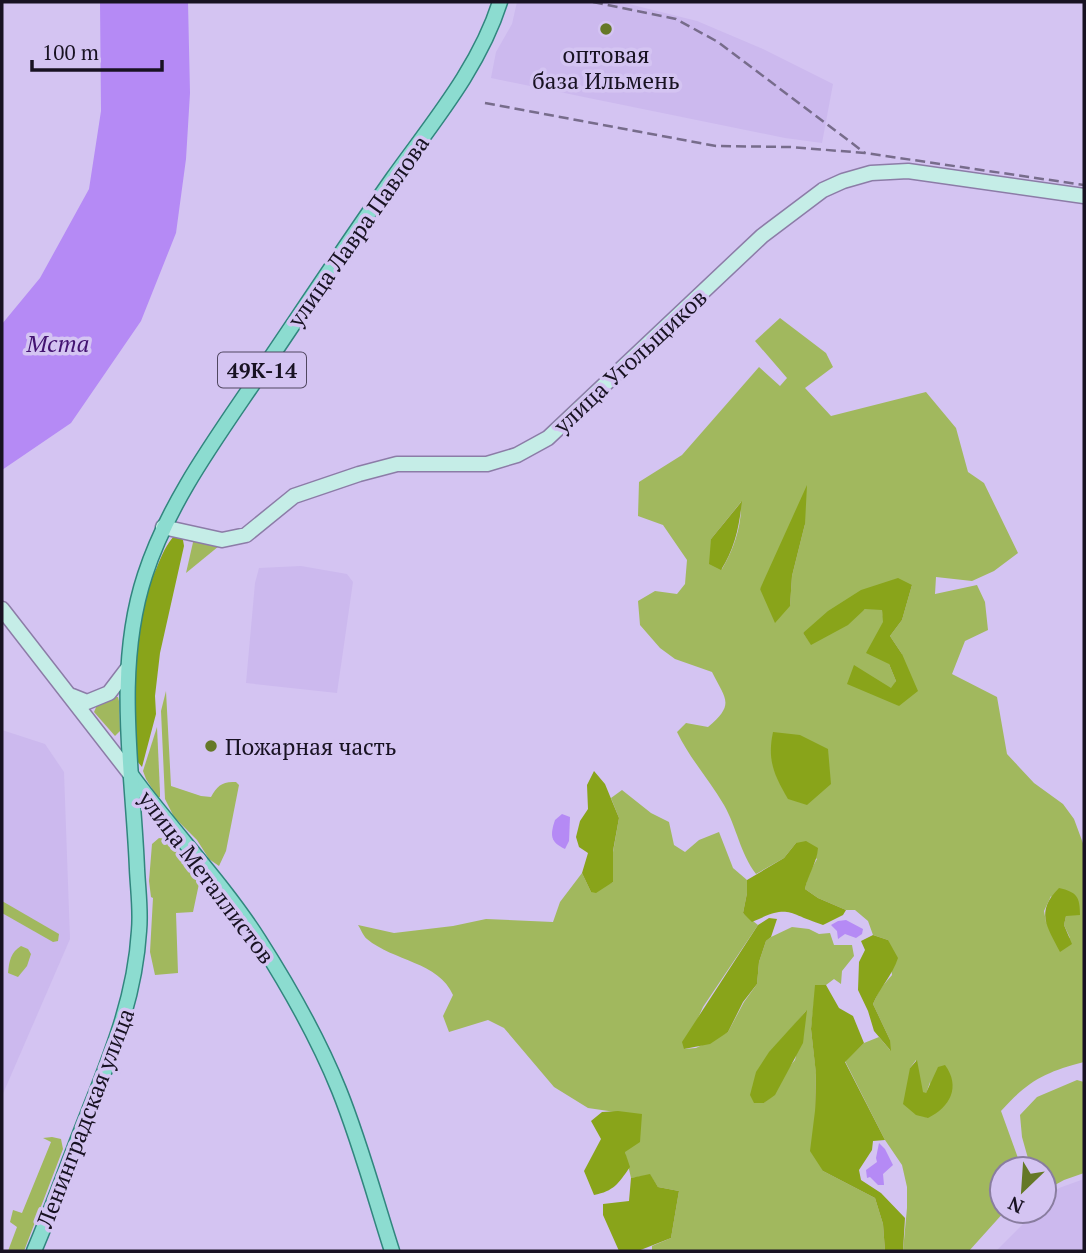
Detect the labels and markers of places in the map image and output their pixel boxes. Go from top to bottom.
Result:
marker: оптовая база Ильмень [598,21,614,37]
place label: оптовая база Ильмень [532,39,680,96]
place label: Пожарная часть [225,731,397,762]
marker: Пожарная часть [203,738,219,754]

